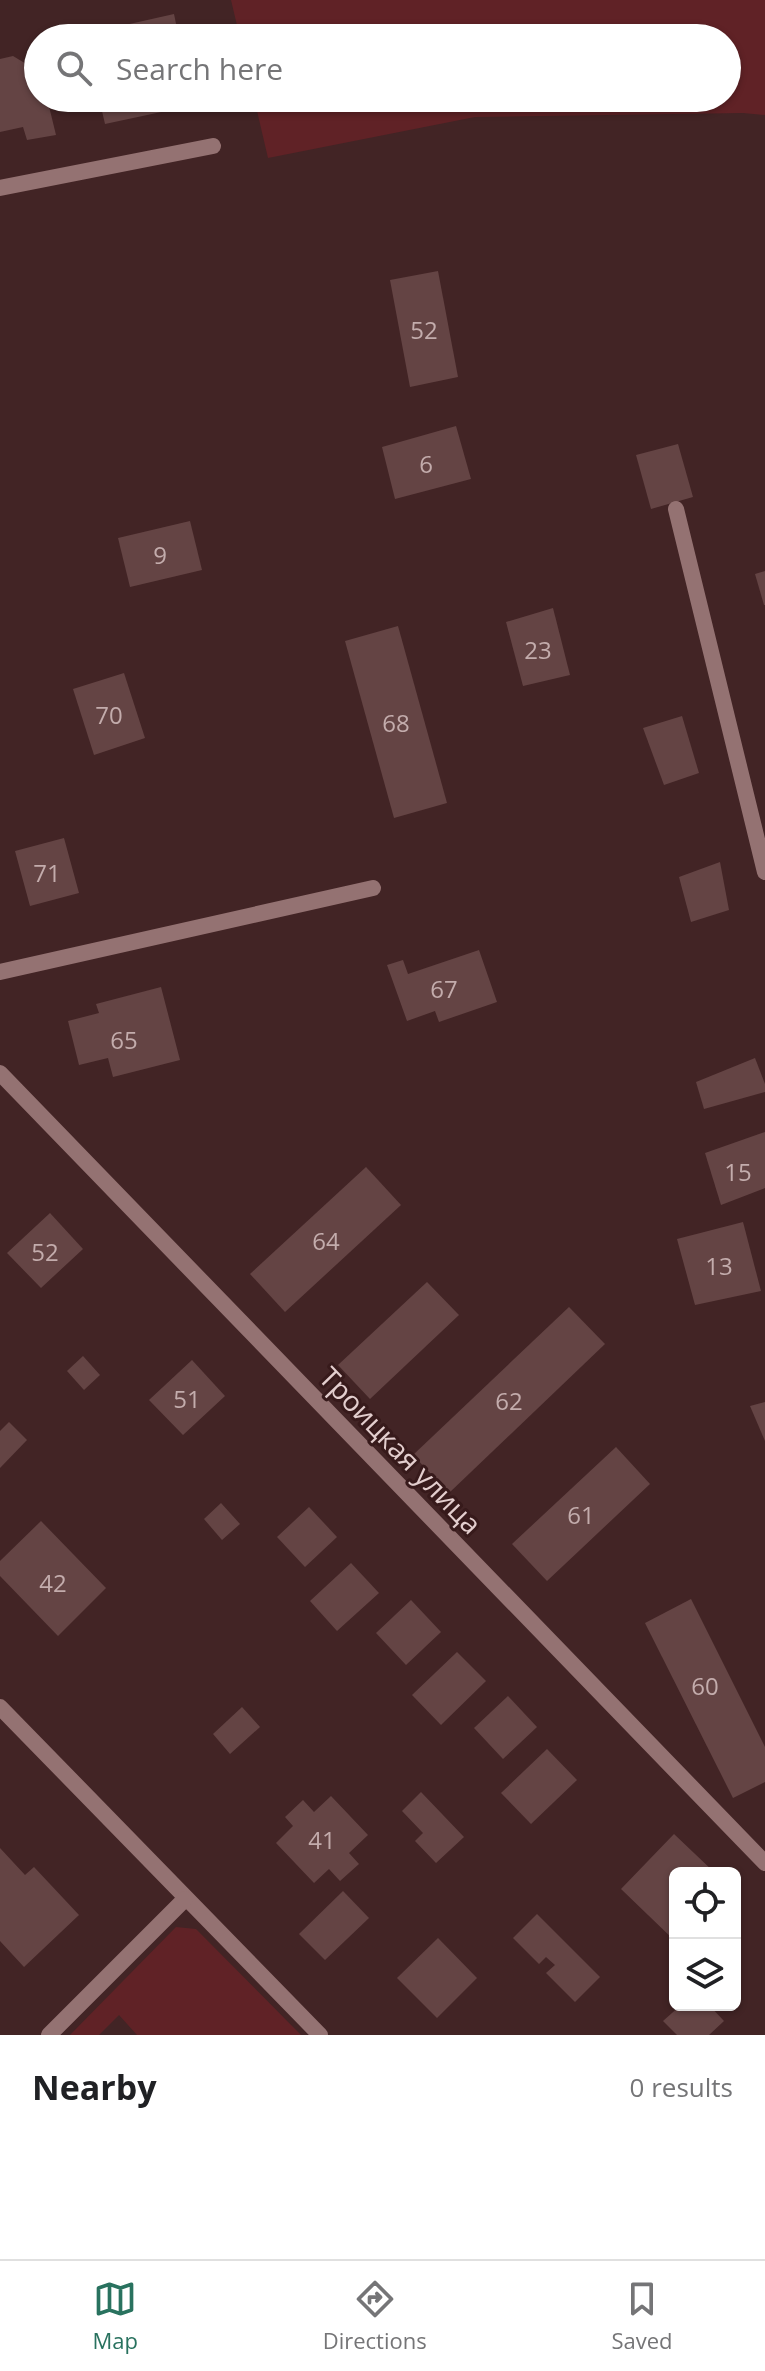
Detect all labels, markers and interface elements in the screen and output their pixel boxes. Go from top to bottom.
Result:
search box [24,24,741,112]
icon: search [52,46,96,90]
text: Search here [116,48,283,89]
house number: 52 [410,313,438,346]
house number: 6 [419,447,433,480]
house number: 9 [153,538,167,571]
house number: 23 [524,633,552,666]
house number: 70 [95,698,123,731]
house number: 68 [382,706,410,739]
house number: 71 [33,856,61,889]
house number: 67 [430,972,458,1005]
house number: 65 [110,1023,138,1056]
house number: 15 [724,1155,752,1188]
house number: 64 [312,1224,340,1257]
house number: 52 [31,1235,59,1268]
house number: 13 [705,1249,733,1282]
street label: Троицкая улица [311,1358,491,1542]
house number: 51 [173,1382,201,1415]
house number: 62 [495,1384,523,1417]
house number: 61 [567,1498,595,1531]
house number: 42 [39,1566,67,1599]
house number: 60 [691,1669,719,1702]
house number: 41 [308,1823,336,1856]
map controls [669,1867,741,2011]
button: locate [669,1867,741,1939]
button: layers [669,1939,741,2011]
text: Nearby [32,2064,157,2110]
text: 0 results [630,2069,733,2105]
tab: Map [92,2277,138,2355]
tab: Directions [323,2277,427,2355]
tab: Saved [611,2277,673,2355]

